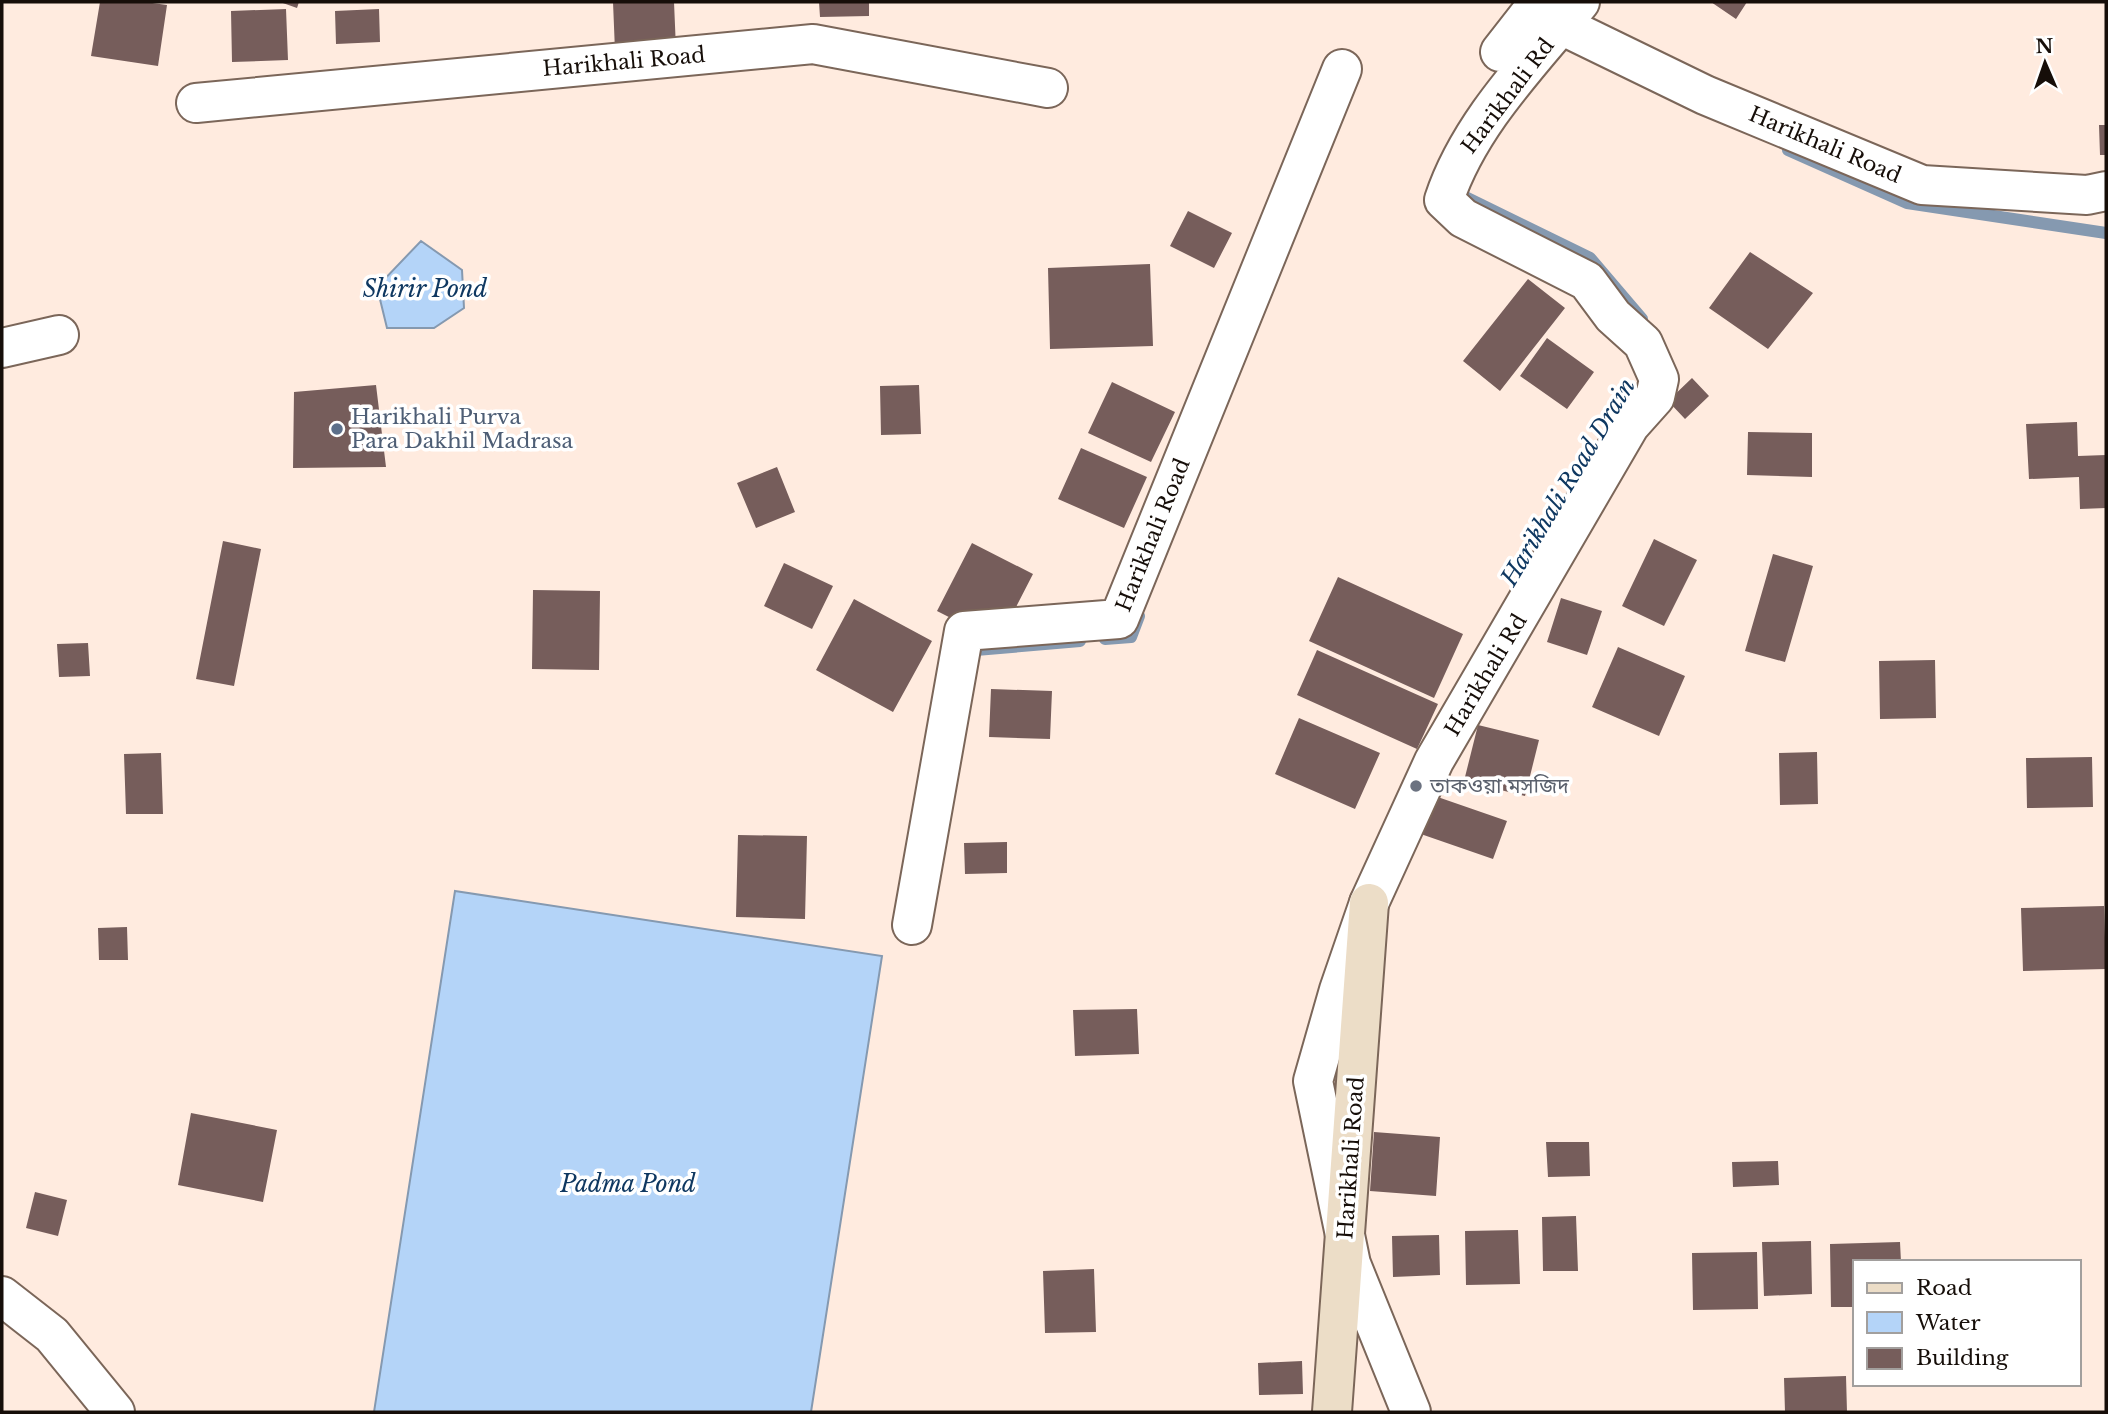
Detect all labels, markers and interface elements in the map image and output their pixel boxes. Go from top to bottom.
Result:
north arrow [2010,28,2080,98]
street label: Harikhali Rd [1456,33,1560,159]
text: N [2035,35,2054,58]
street label: Harikhali Road [542,42,706,82]
street label: Harikhali Road [1745,101,1905,189]
water label: Shirir Pond [363,275,488,303]
water label: Harikhali Road Drain [1494,373,1641,592]
place label: Harikhali Purva Para Dakhil Madrasa [351,404,574,454]
marker: Harikhali Purva Para Dakhil Madrasa [329,421,345,437]
street label: Harikhali Road [1110,454,1196,616]
street label: Harikhali Rd [1439,609,1533,741]
place label: তাকওয়া মসজিদ [1429,773,1569,799]
marker: তাকওয়া মসজিদ [1408,778,1424,794]
street label: Harikhali Road [1332,1076,1370,1240]
water label: Padma Pond [559,1170,696,1198]
legend [1853,1260,2080,1386]
text: Road [1916,1275,1972,1301]
text: Water [1915,1310,1980,1336]
text: Building [1916,1345,2009,1371]

